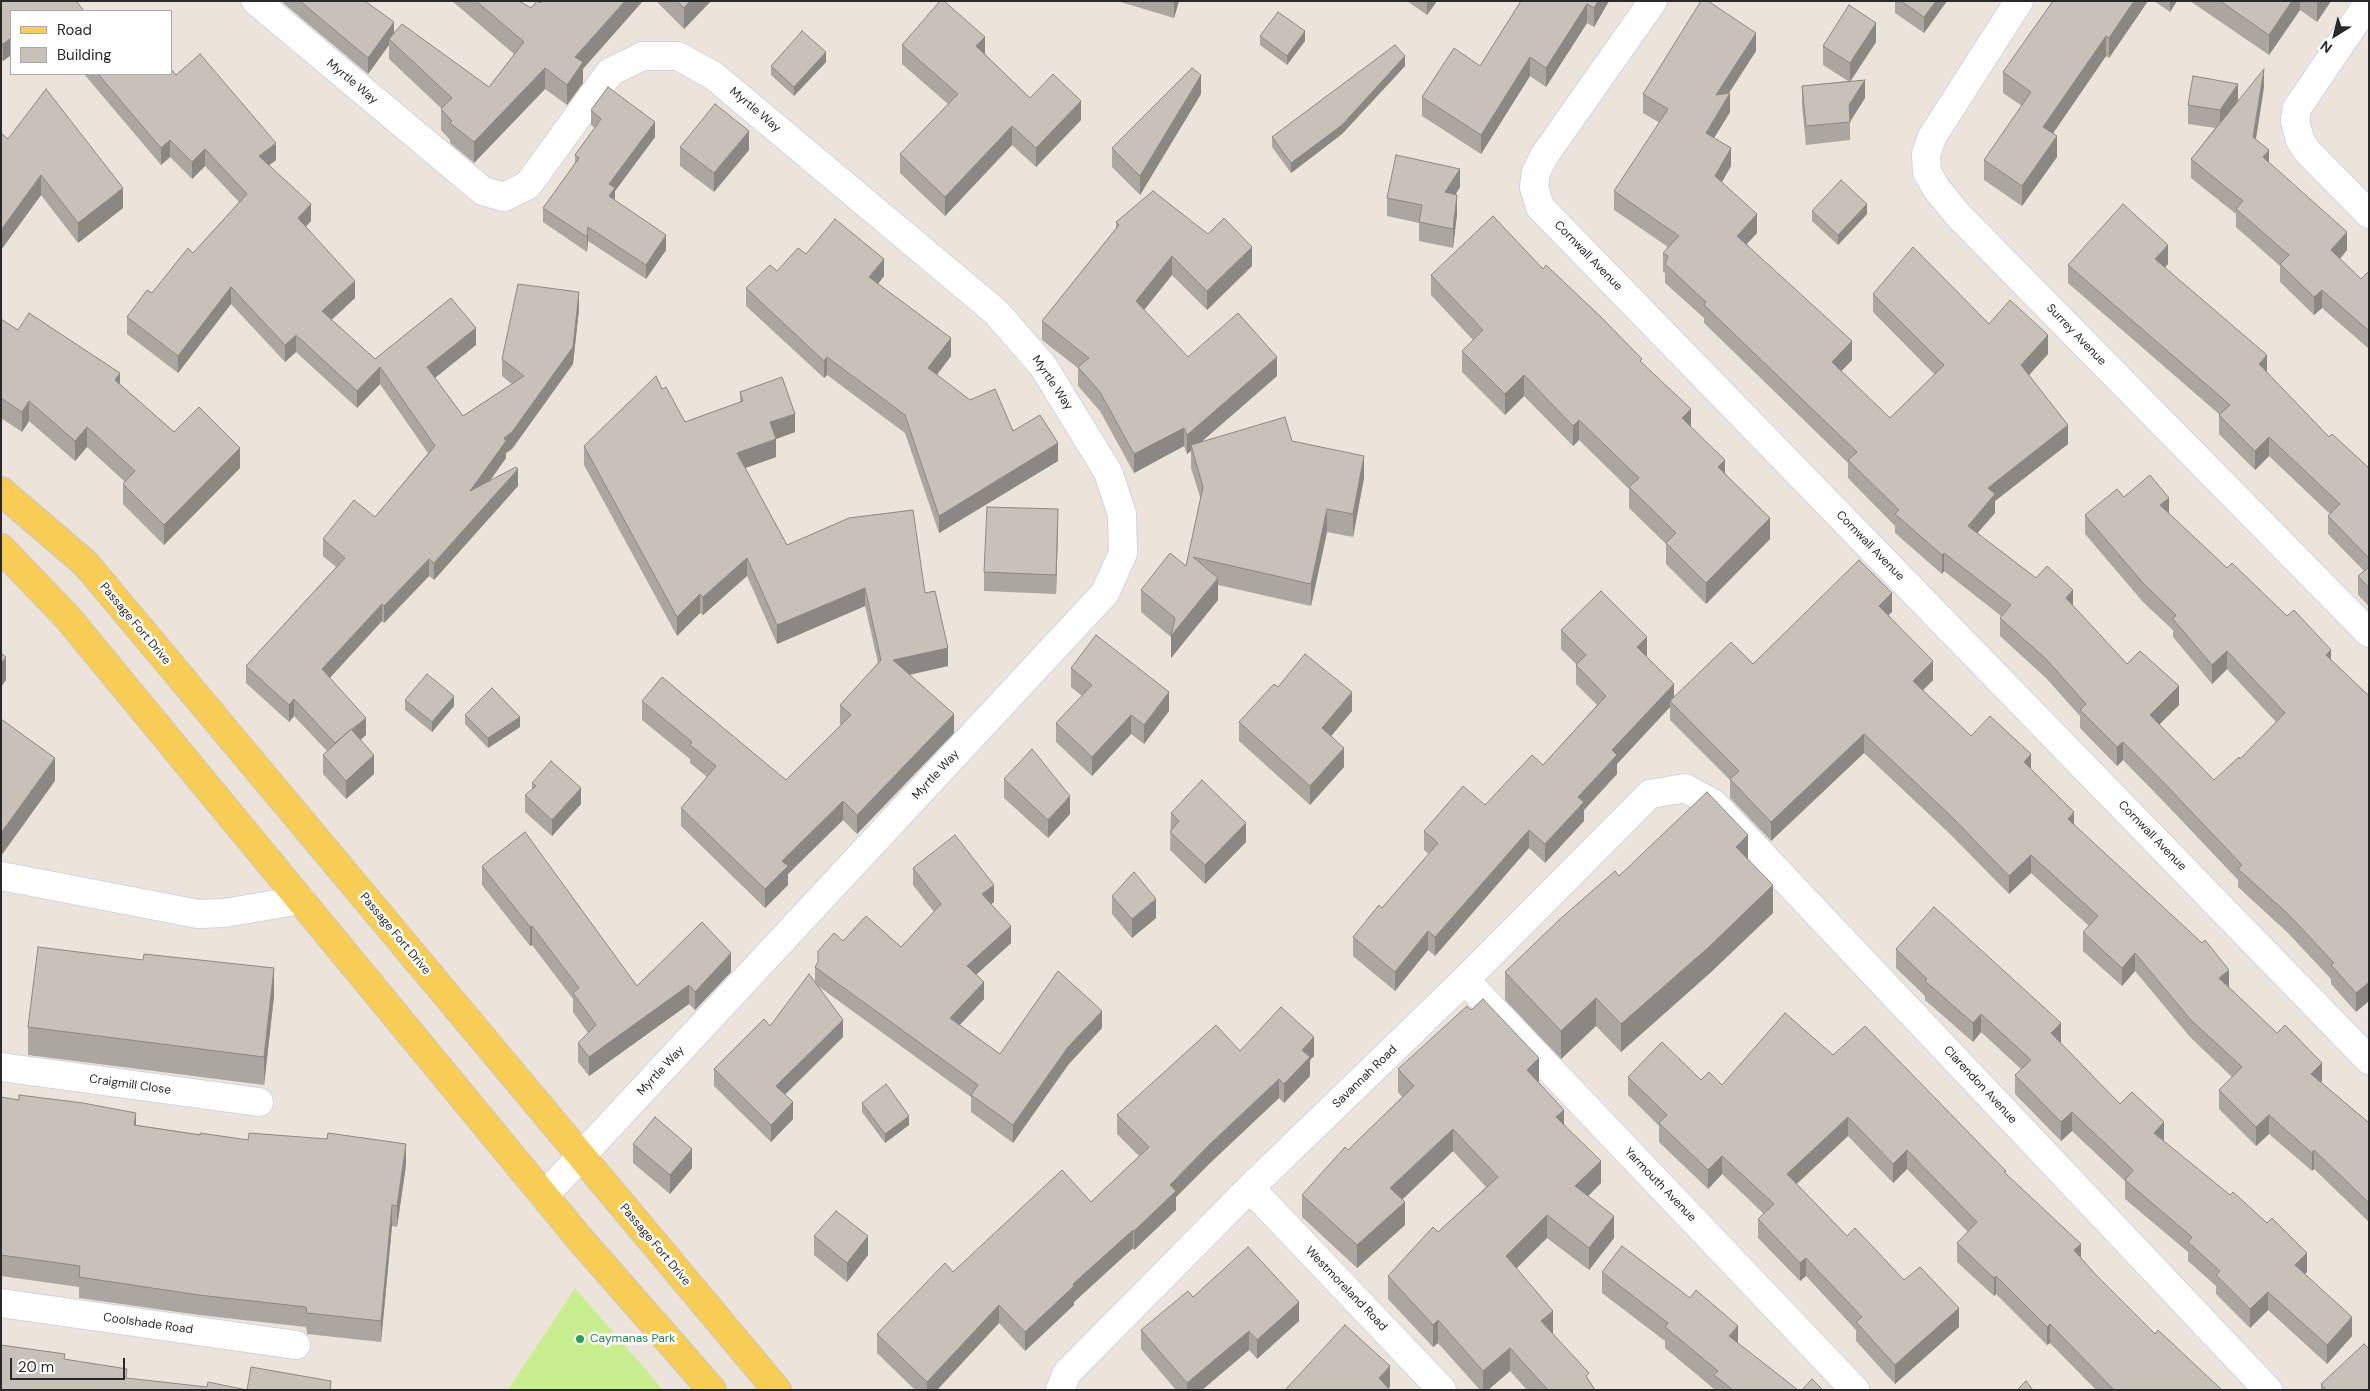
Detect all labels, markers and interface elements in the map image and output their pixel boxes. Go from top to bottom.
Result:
legend [10,10,172,75]
north arrow [2310,10,2360,60]
text: Road [57,20,92,40]
text: N [2317,37,2336,57]
text: Building [57,45,112,65]
street label: Myrtle Way [323,56,381,108]
street label: Myrtle Way [726,84,784,136]
street label: Cornwall Avenue [1551,218,1625,294]
street label: Surrey Avenue [2043,301,2109,369]
street label: Myrtle Way [1029,353,1075,413]
street label: Cornwall Avenue [1833,508,1907,584]
street label: Passage Fort Drive [97,580,173,668]
street label: Myrtle Way [909,747,963,803]
street label: Cornwall Avenue [2115,798,2189,874]
street label: Passage Fort Drive [357,890,433,978]
street label: Myrtle Way [634,1043,688,1099]
street label: Savannah Road [1330,1043,1400,1111]
street label: Clarendon Avenue [1940,1043,2020,1127]
street label: Craigmill Close [88,1072,172,1098]
street label: Yarmouth Avenue [1621,1145,1699,1225]
street label: Passage Fort Drive [617,1201,693,1289]
street label: Westmoreland Road [1302,1244,1390,1334]
street label: Coolshade Road [102,1311,194,1337]
place label: Caymanas Park [590,1332,675,1346]
marker: Caymanas Park [574,1333,586,1345]
scale bar [12,1348,128,1380]
text: 20 m [18,1357,54,1377]

